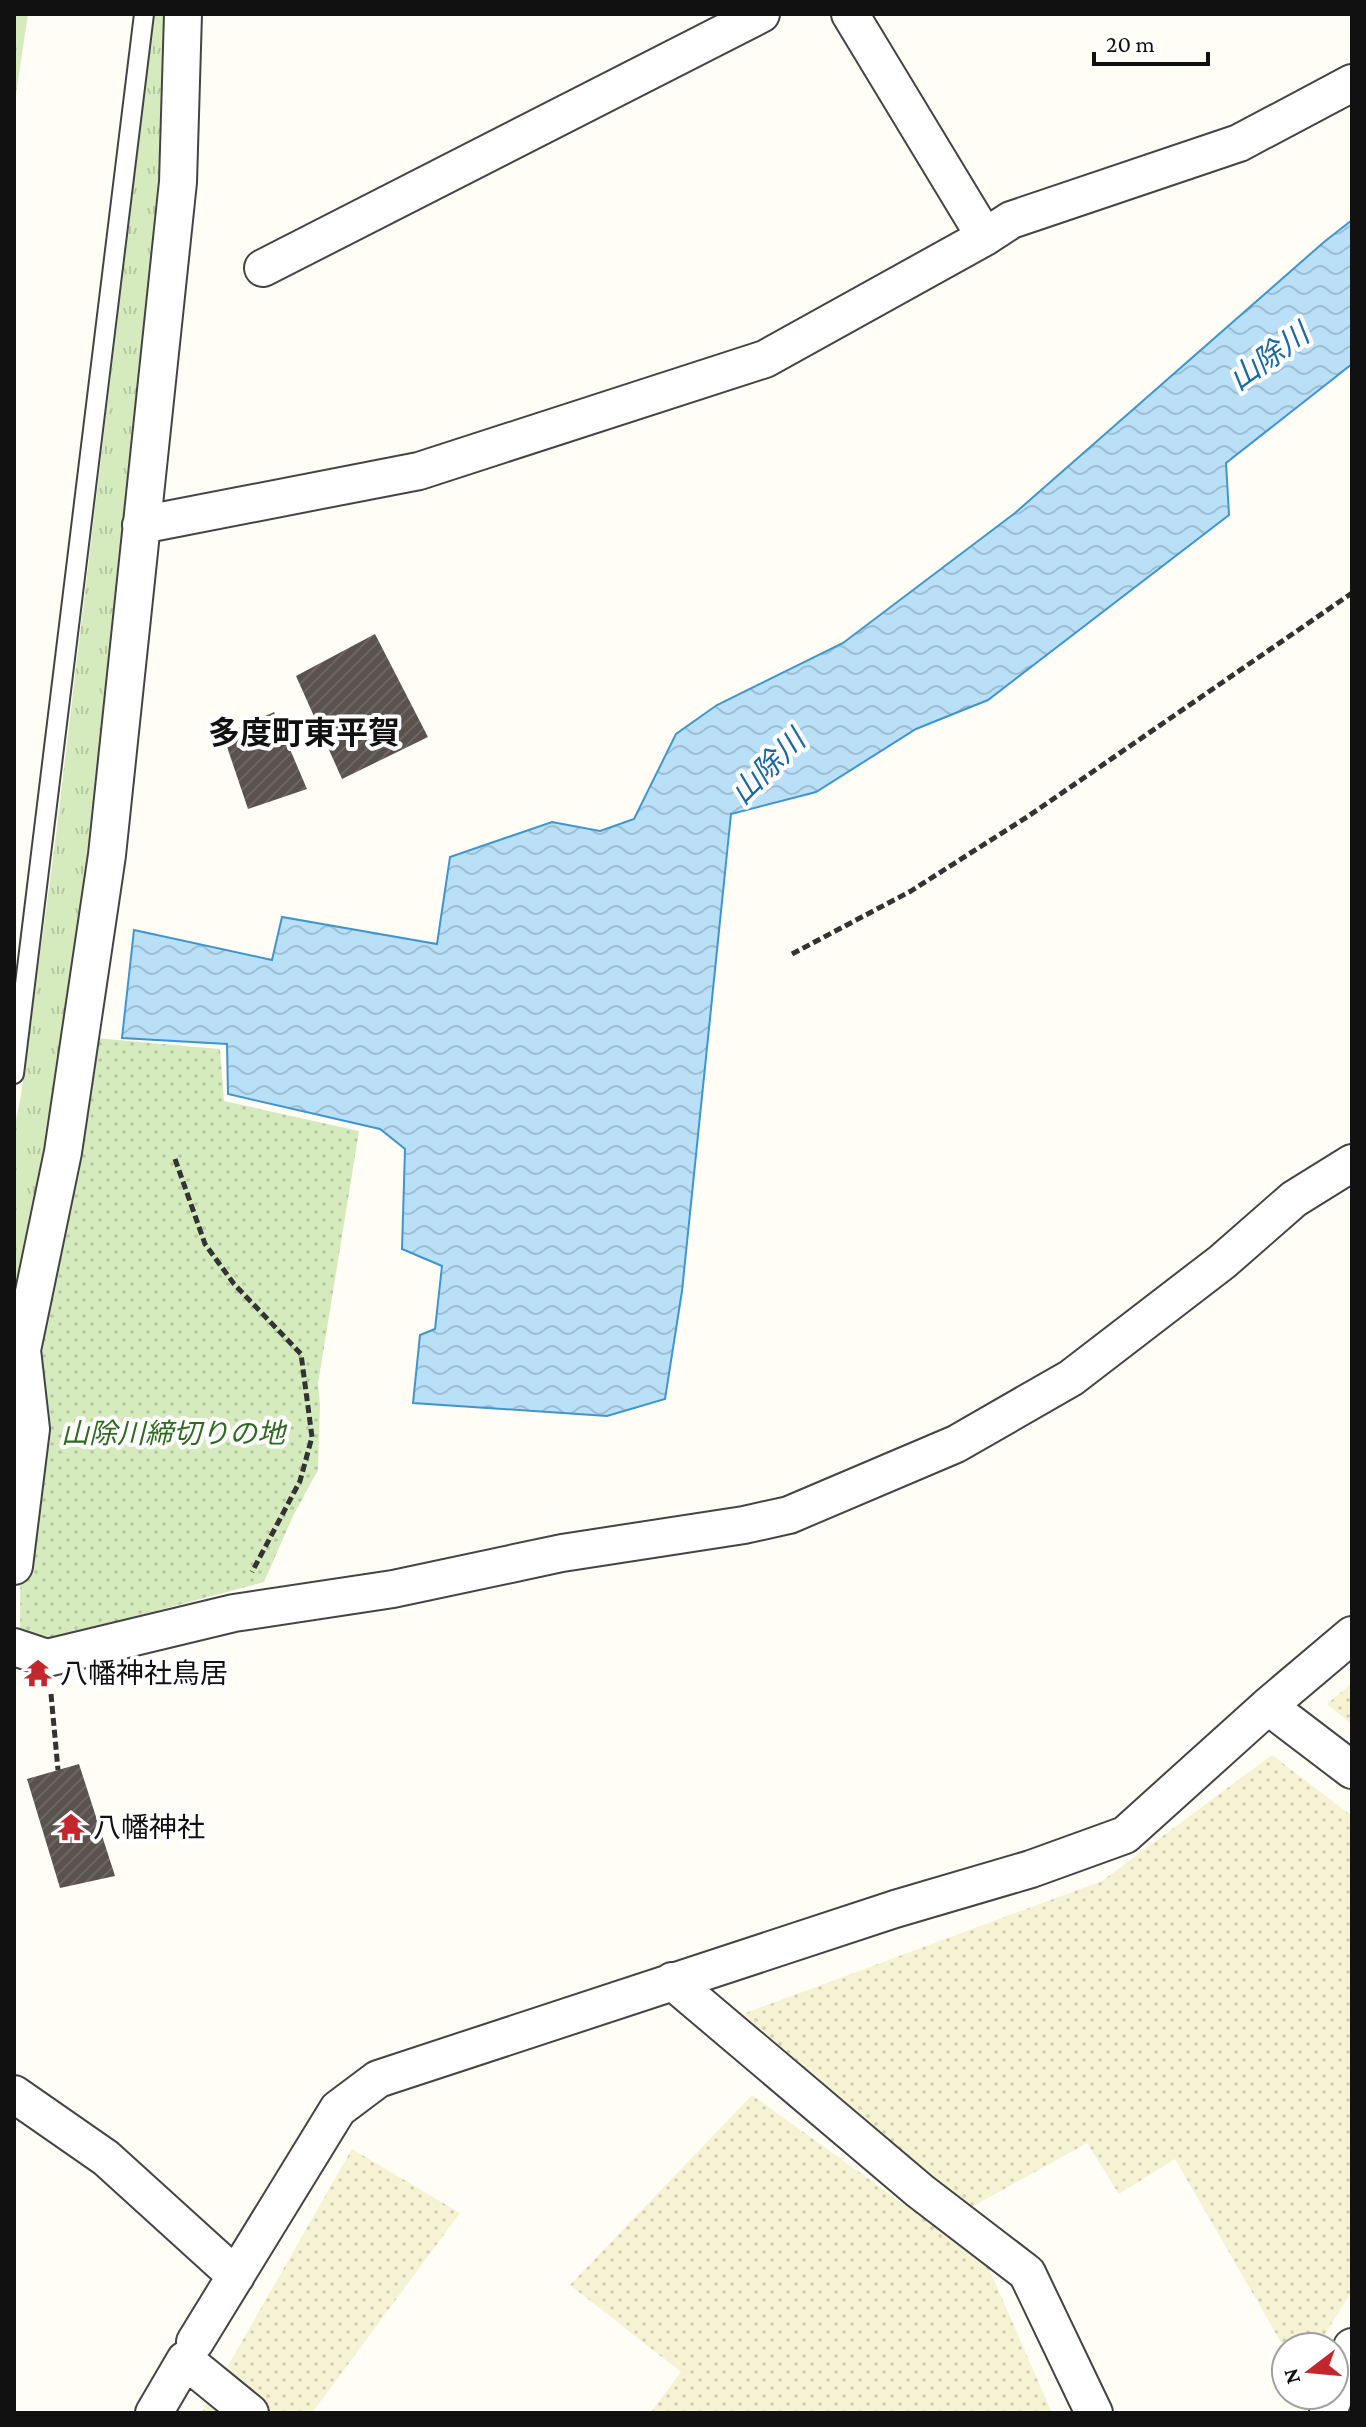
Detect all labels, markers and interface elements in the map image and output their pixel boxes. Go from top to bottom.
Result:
scale bar [1094,16,1208,66]
text: 20 m [1106,30,1155,57]
water label: 山除川 [1223,315,1317,396]
district label: 多度町東平賀 [208,715,400,751]
water label: 山除川 [724,721,813,810]
park label: 山除川締切りの地 [61,1418,288,1449]
temple icon: 八幡神社鳥居 [23,1658,53,1688]
place label: 八幡神社鳥居 [60,1658,228,1689]
temple icon: 八幡神社 [56,1812,86,1842]
place label: 八幡神社 [93,1812,205,1843]
north arrow [1270,2331,1350,2411]
text: N [1277,2366,1305,2387]

